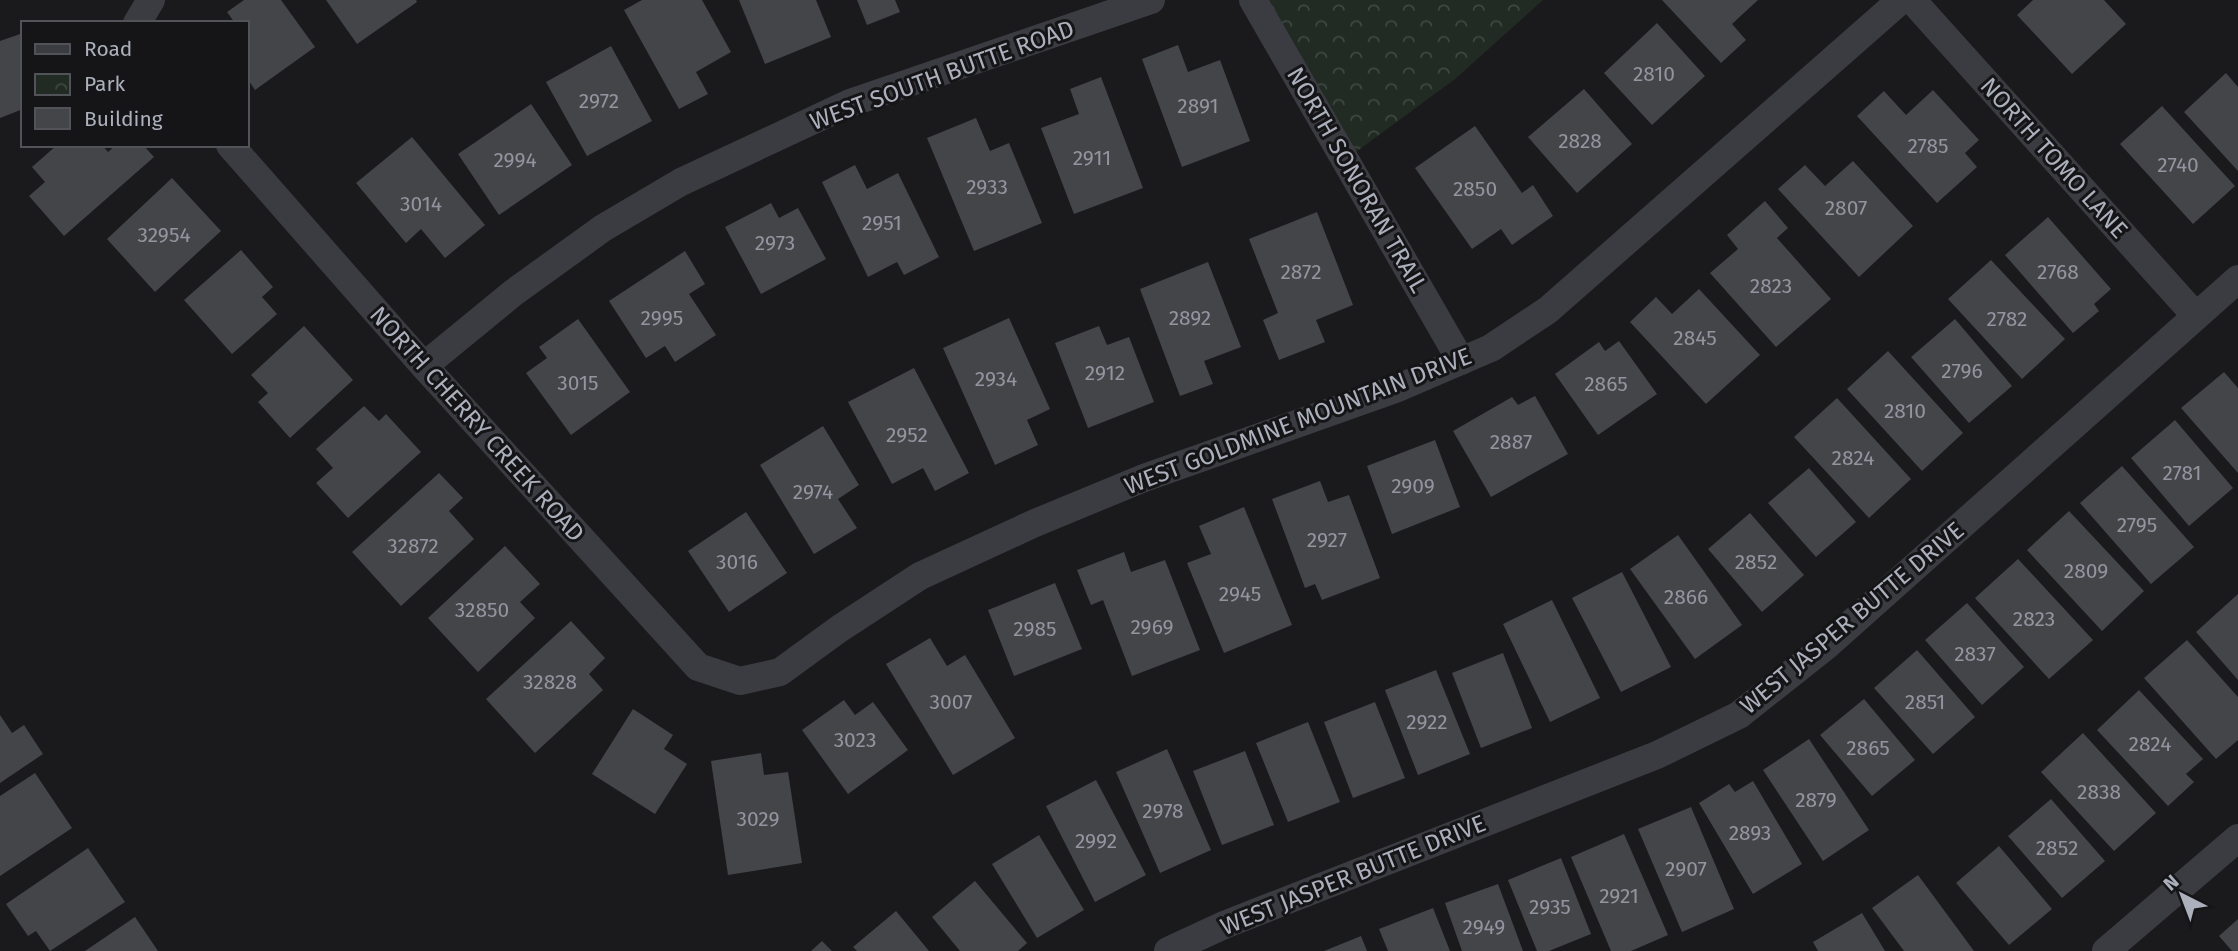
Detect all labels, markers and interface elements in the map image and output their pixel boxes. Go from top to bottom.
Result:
street label: WEST SOUTH BUTTE ROAD [806,14,1078,136]
legend [21,21,248,147]
text: Road [84,36,132,62]
house number: 2810 [1633,61,1675,87]
street label: NORTH SONORAN TRAIL [1281,62,1433,298]
text: Park [84,71,126,97]
street label: NORTH TOMO LANE [1975,72,2133,244]
house number: 2972 [579,88,619,114]
house number: 2891 [1177,93,1219,119]
text: Building [84,106,163,132]
house number: 2828 [1558,128,1602,154]
house number: 2785 [1907,133,1949,159]
house number: 2911 [1073,145,1111,171]
house number: 2994 [493,147,537,173]
house number: 2740 [2157,152,2199,178]
house number: 2933 [966,174,1008,200]
house number: 2850 [1453,176,1497,202]
house number: 3014 [400,191,442,217]
house number: 2807 [1825,195,1867,221]
house number: 2951 [862,210,902,236]
house number: 32954 [137,222,191,248]
house number: 2973 [755,230,795,256]
house number: 2872 [1280,259,1322,285]
house number: 2768 [2037,259,2079,285]
house number: 2823 [1750,273,1792,299]
street label: NORTH CHERRY CREEK ROAD [364,301,590,547]
house number: 2995 [641,305,683,331]
house number: 2892 [1169,305,1211,331]
house number: 2782 [1987,306,2027,332]
house number: 2845 [1673,325,1717,351]
street label: WEST GOLDMINE MOUNTAIN DRIVE [1121,342,1475,500]
house number: 2796 [1941,358,1983,384]
house number: 2912 [1085,360,1125,386]
house number: 2934 [975,366,1017,392]
house number: 3015 [557,370,599,396]
house number: 2865 [1584,371,1628,397]
house number: 2810 [1884,398,1926,424]
house number: 2952 [886,422,928,448]
house number: 2887 [1490,429,1532,455]
house number: 2824 [1832,445,1874,471]
house number: 2781 [2162,460,2202,486]
house number: 2909 [1391,473,1435,499]
house number: 2974 [793,479,833,505]
house number: 2795 [2117,512,2157,538]
street label: WEST JASPER BUTTE DRIVE [1734,516,1970,720]
house number: 2927 [1307,527,1347,553]
house number: 32872 [387,533,439,559]
house number: 3016 [716,549,758,575]
house number: 2852 [1735,549,1777,575]
house number: 2809 [2064,558,2108,584]
house number: 2945 [1219,581,1261,607]
house number: 2866 [1664,584,1708,610]
house number: 32850 [455,597,509,623]
house number: 2823 [2013,606,2055,632]
house number: 2969 [1130,614,1174,640]
house number: 2985 [1013,616,1057,642]
house number: 2837 [1954,641,1996,667]
house number: 32828 [523,669,577,695]
house number: 3007 [930,689,972,715]
house number: 2851 [1905,689,1945,715]
house number: 2922 [1406,709,1448,735]
house number: 3023 [834,727,876,753]
house number: 2824 [2129,731,2171,757]
house number: 2865 [1846,735,1890,761]
house number: 2838 [2077,779,2121,805]
house number: 2879 [1795,787,1837,813]
house number: 2978 [1142,798,1184,824]
house number: 3029 [736,806,780,832]
street label: WEST JASPER BUTTE DRIVE [1216,809,1490,941]
house number: 2893 [1729,820,1771,846]
house number: 2992 [1075,828,1117,854]
house number: 2852 [2036,835,2078,861]
house number: 2907 [1665,856,1707,882]
north arrow [2147,860,2217,930]
text: N [2159,870,2183,896]
house number: 2921 [1599,883,1639,909]
house number: 2935 [1529,894,1571,920]
house number: 2949 [1463,914,1505,940]

